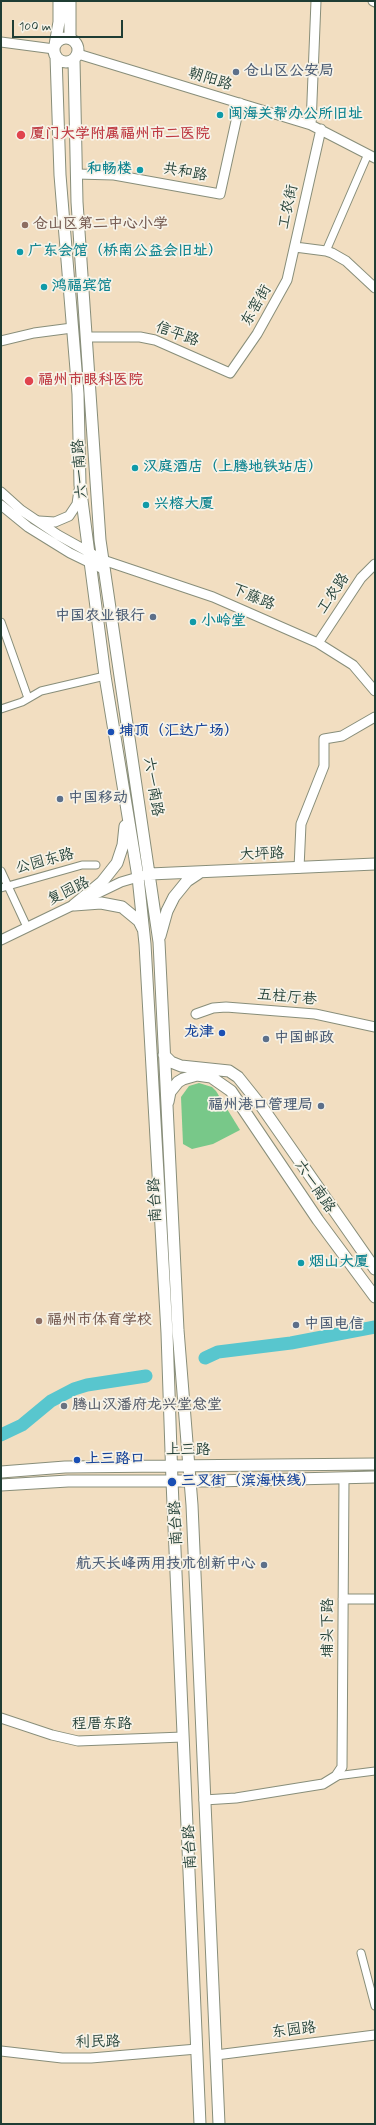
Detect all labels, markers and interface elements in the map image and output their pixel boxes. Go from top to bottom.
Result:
scale bar [14,12,125,38]
text: 100 m [19,19,51,35]
place label: 仓山区公安局 [244,63,334,81]
street label: 朝阳路 [186,65,234,95]
marker: 仓山区公安局 [231,67,241,77]
place label: 闽海关帮办公所旧址 [228,106,363,124]
marker: 闽海关帮办公所旧址 [215,110,225,120]
place label: 厦门大学附属福州市二医院 [30,126,210,144]
marker: 厦门大学附属福州市二医院 [15,129,27,141]
street label: 共和路 [161,160,209,186]
place label: 和畅楼 [87,161,132,179]
marker: 和畅楼 [135,165,145,175]
street label: 工农街 [276,183,302,231]
place label: 仓山区第二中心小学 [33,216,168,234]
marker: 仓山区第二中心小学 [20,220,30,230]
place label: 广东会馆（桥南公益会旧址） [28,243,223,261]
marker: 广东会馆（桥南公益会旧址） [15,247,25,257]
place label: 鸿福宾馆 [52,278,112,296]
marker: 鸿福宾馆 [39,282,49,292]
street label: 东窑街 [238,282,276,330]
street label: 信平路 [153,319,201,351]
place label: 福州市眼科医院 [38,372,143,390]
marker: 福州市眼科医院 [23,375,35,387]
street label: 六一南路 [70,438,92,500]
place label: 汉庭酒店（上腾地铁站店） [143,459,323,477]
marker: 汉庭酒店（上腾地铁站店） [130,463,140,473]
place label: 兴榕大厦 [154,496,214,514]
marker: 兴榕大厦 [141,500,151,510]
street label: 工农路 [314,570,354,618]
street label: 下藤路 [229,581,277,615]
place label: 中国农业银行 [55,608,145,626]
marker: 中国农业银行 [148,612,158,622]
place label: 小岭堂 [201,613,246,631]
marker: 小岭堂 [188,617,198,627]
place label: 埔顶（汇达广场） [119,723,239,741]
marker: 埔顶（汇达广场） [106,727,116,737]
street label: 六一南路 [138,756,166,818]
place label: 中国移动 [68,790,128,808]
marker: 中国移动 [55,794,65,804]
street label: 大坪路 [239,845,285,865]
street label: 公园东路 [14,846,76,878]
street label: 复园路 [45,874,93,910]
street label: 五柱厅巷 [256,986,318,1010]
place label: 龙津 [184,1024,214,1042]
marker: 龙津 [217,1028,227,1038]
place label: 中国邮政 [274,1030,334,1048]
marker: 中国邮政 [261,1034,271,1044]
place label: 福州港口管理局 [208,1097,313,1115]
marker: 福州港口管理局 [316,1101,326,1111]
street label: 六一南路 [290,1157,338,1217]
street label: 南台路 [146,1177,166,1223]
place label: 烟山大厦 [309,1254,369,1272]
marker: 烟山大厦 [296,1258,306,1268]
place label: 福州市体育学校 [47,1312,152,1330]
marker: 福州市体育学校 [34,1316,44,1326]
place label: 中国电信 [304,1316,364,1334]
marker: 中国电信 [291,1320,301,1330]
place label: 腾山汉潘府龙兴堂总堂 [72,1397,222,1415]
marker: 腾山汉潘府龙兴堂总堂 [59,1401,69,1411]
street label: 上三路 [166,1442,210,1460]
place label: 上三路口 [85,1451,145,1469]
marker: 上三路口 [72,1455,82,1465]
place label: 三叉街（滨海快线） [181,1473,316,1491]
marker: 三叉街（滨海快线） [166,1476,178,1488]
street label: 南台路 [167,1500,187,1546]
place label: 航天长峰两用技术创新中心 [76,1556,256,1574]
marker: 航天长峰两用技术创新中心 [259,1560,269,1570]
street label: 埔头下路 [320,1598,338,1658]
street label: 程厝东路 [72,1716,132,1734]
street label: 南台路 [181,1824,201,1870]
street label: 东园路 [271,2019,317,2043]
street label: 利民路 [75,2034,121,2052]

